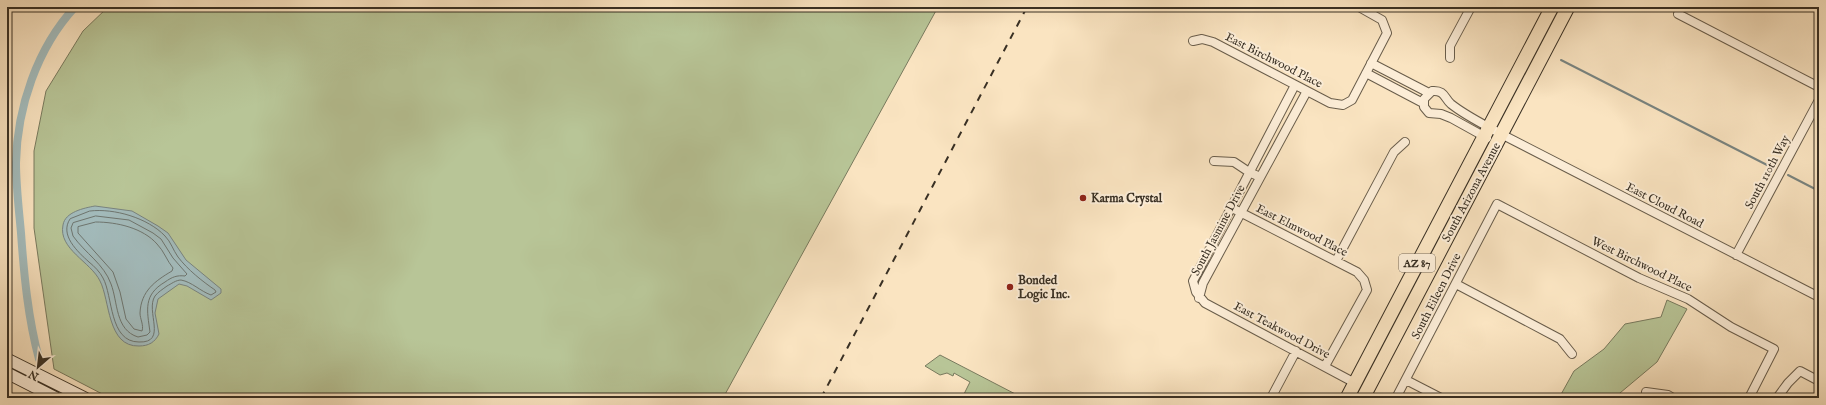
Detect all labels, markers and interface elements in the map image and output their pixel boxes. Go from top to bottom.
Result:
street label: East Birchwood Place [1223,29,1325,92]
street label: South 110th Way [1742,133,1793,212]
street label: South Arizona Avenue [1439,139,1504,245]
street label: East Cloud Road [1623,179,1707,232]
street label: South Jasmine Drive [1188,182,1250,279]
place label: Karma Crystal [1091,191,1163,207]
marker: Karma Crystal [1078,193,1088,203]
street label: East Elmwood Place [1253,201,1351,260]
street label: West Birchwood Place [1589,234,1695,296]
street label: South Eileen Drive [1408,250,1465,342]
road number: AZ 87 [1399,254,1435,272]
place label: Bonded Logic Inc. [1017,273,1070,303]
marker: Bonded Logic Inc. [1005,282,1015,292]
street label: East Teakwood Drive [1231,299,1333,362]
north arrow [18,347,58,387]
text: N [26,366,42,384]

